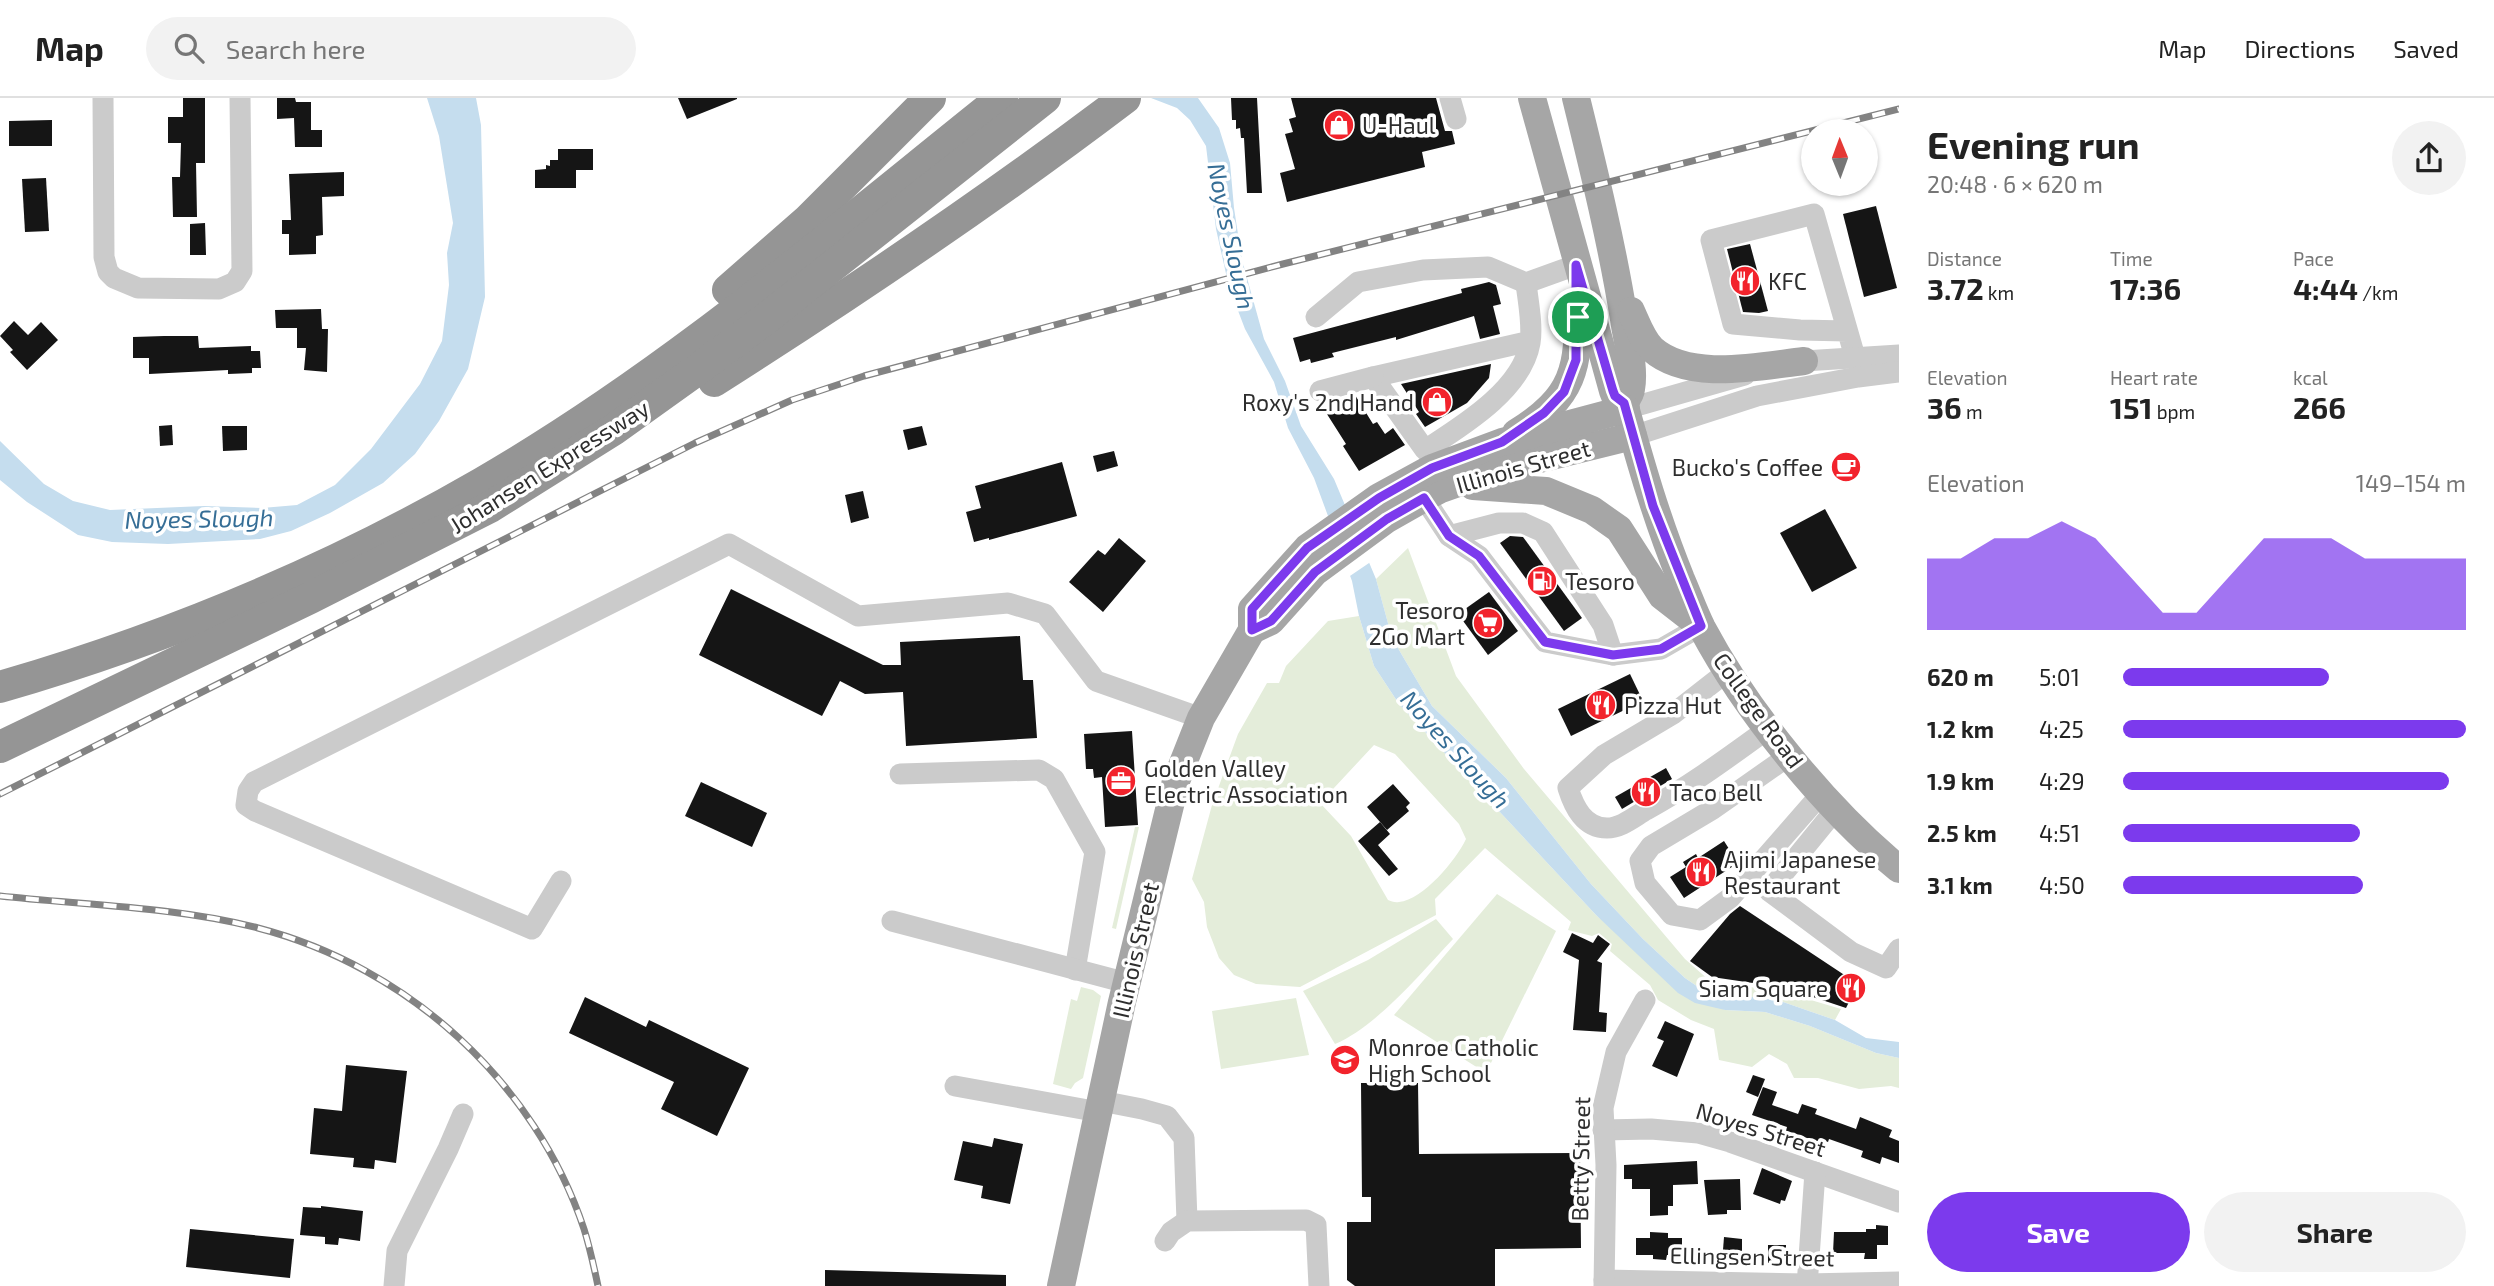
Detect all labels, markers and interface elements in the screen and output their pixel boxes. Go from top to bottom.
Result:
search box [146,17,636,80]
text: Map [35,28,104,68]
icon: search [170,29,208,67]
text: Search here [226,33,365,64]
text: Map [2158,34,2206,63]
text: Directions [2244,34,2355,63]
text: Saved [2393,34,2459,63]
shop icon: U-Haul [1322,108,1356,142]
place label: U-Haul [1362,111,1436,139]
north arrow [1801,119,1878,196]
map controls [1801,119,1878,196]
text: Evening run [1927,121,2140,167]
button: share [2392,121,2466,195]
water label: Noyes Slough [1202,160,1262,312]
text: 20:48 · 6 × 620 m [1927,170,2103,198]
text: Distance [1927,247,2002,270]
text: Time [2110,247,2153,270]
text: Pace [2293,247,2334,270]
restaurant icon: KFC [1728,264,1762,298]
place label: KFC [1768,267,1807,295]
text: 3.72 [1927,270,1984,306]
text: 17:36 [2110,270,2181,306]
text: 4:44 [2293,270,2358,306]
text: km [1984,281,2014,304]
text: /km [2358,281,2398,304]
pin [1548,287,1608,347]
icon: arrive [1559,298,1597,336]
text: Elevation [1927,366,2008,389]
text: Heart rate [2110,366,2198,389]
text: kcal [2293,366,2328,389]
shop icon: Roxy's 2nd Hand [1420,385,1454,419]
place label: Roxy's 2nd Hand [1242,388,1414,416]
text: 36 [1927,389,1962,425]
text: 151 [2110,389,2152,425]
text: 266 [2293,389,2346,425]
street label: Johansen Expressway [444,393,654,539]
text: m [1962,400,1983,423]
text: bpm [2152,400,2195,423]
street label: Illinois Street [1453,433,1594,499]
cafe icon: Bucko's Coffee [1829,450,1863,484]
place label: Bucko's Coffee [1672,453,1823,481]
text: Elevation [1927,469,2025,497]
text: 149–154 m [2356,469,2466,497]
water label: Noyes Slough [124,502,274,534]
fuel station icon: Tesoro [1525,564,1559,598]
place label: Tesoro [1565,567,1635,595]
place label: Tesoro 2Go Mart [1369,596,1465,650]
supermarket icon: Tesoro 2Go Mart [1471,606,1505,640]
street label: College Road [1708,647,1810,773]
text: 620 m [1927,663,1994,691]
text: 5:01 [2039,663,2080,691]
water label: Noyes Slough [1395,684,1517,814]
restaurant icon: Pizza Hut [1584,688,1618,722]
place label: Pizza Hut [1624,691,1722,719]
text: 1.2 km [1927,715,1994,743]
text: 4:25 [2039,715,2084,743]
place label: Golden Valley Electric Association [1144,754,1348,808]
office icon: Golden Valley Electric Association [1104,764,1138,798]
text: 1.9 km [1927,767,1994,795]
text: 4:29 [2039,767,2085,795]
restaurant icon: Taco Bell [1629,775,1663,809]
place label: Taco Bell [1669,778,1763,806]
text: 2.5 km [1927,819,1997,847]
text: 4:51 [2039,819,2080,847]
place label: Ajimi Japanese Restaurant [1724,845,1876,899]
restaurant icon: Ajimi Japanese Restaurant [1684,855,1718,889]
text: 3.1 km [1927,871,1993,899]
text: 4:50 [2039,871,2085,899]
street label: Illinois Street [1106,879,1164,1021]
restaurant icon: Siam Square [1834,971,1868,1005]
place label: Siam Square [1698,974,1828,1002]
place label: Monroe Catholic High School [1368,1033,1539,1087]
school or university icon: Monroe Catholic High School [1328,1043,1362,1077]
street label: Betty Street [1565,1096,1595,1222]
street label: Noyes Street [1693,1096,1830,1162]
button: Save [1927,1192,2190,1272]
button: Share [2204,1192,2466,1272]
street label: Ellingsen Street [1669,1241,1835,1271]

